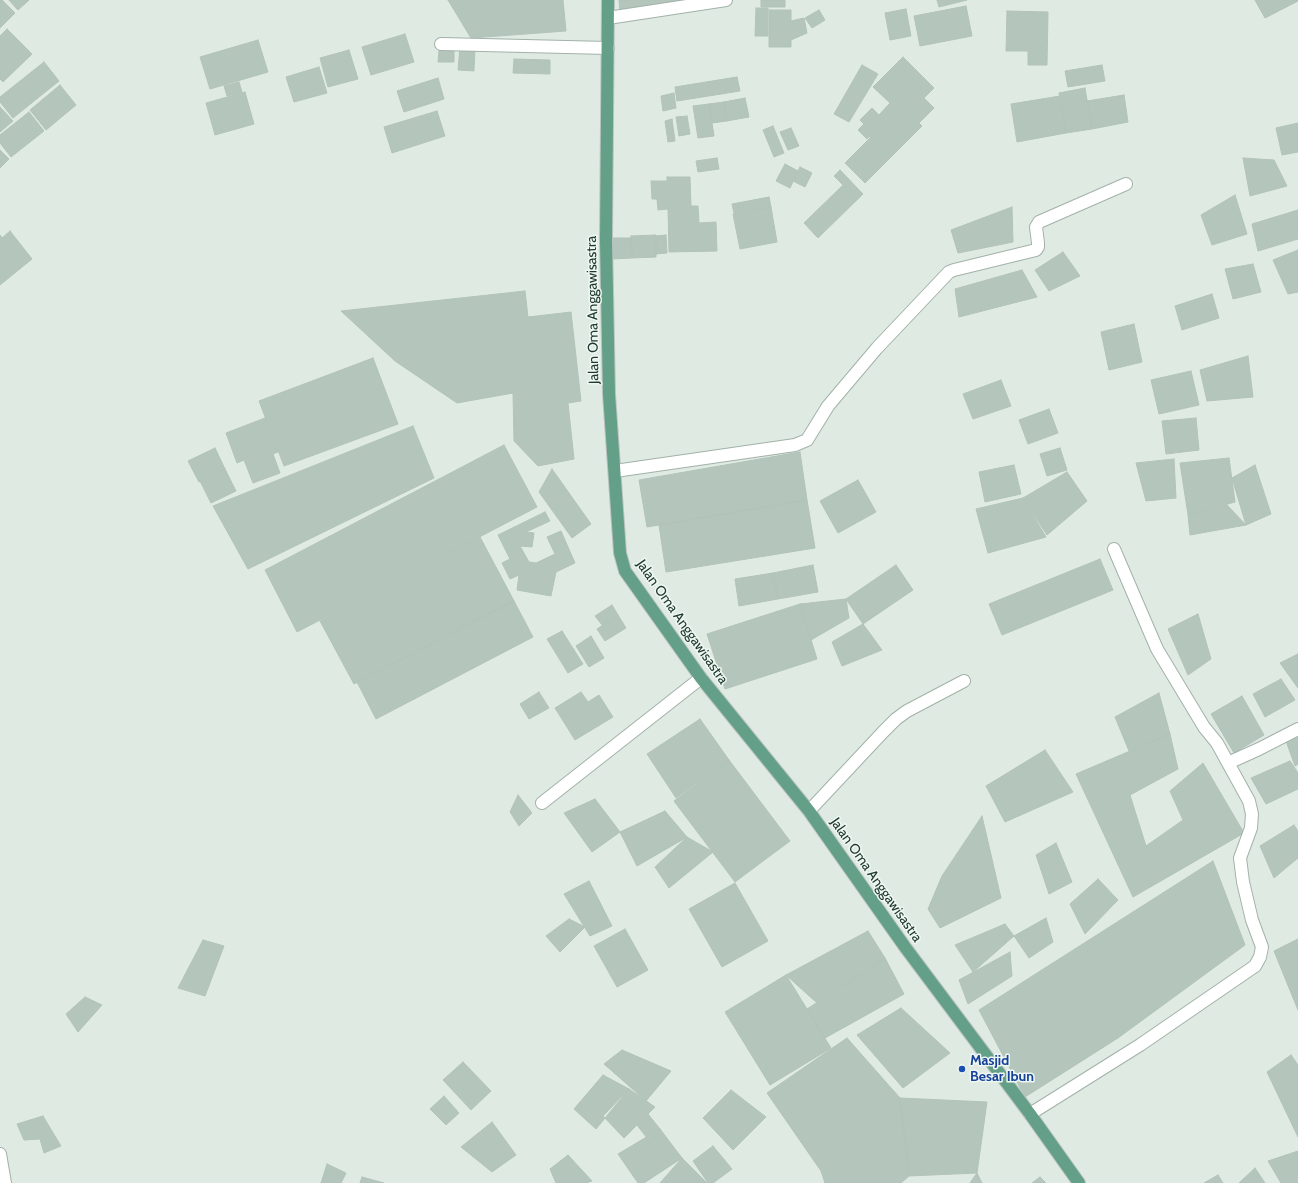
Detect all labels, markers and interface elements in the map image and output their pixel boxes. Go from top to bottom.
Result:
street label: Jalan Oma Anggawisastra [583,236,603,384]
street label: Jalan Oma Anggawisastra [633,557,731,687]
street label: Jalan Oma Anggawisastra [827,815,925,945]
place label: Masjid Besar Ibun [970,1053,1034,1086]
marker: Masjid Besar Ibun [957,1064,967,1074]

